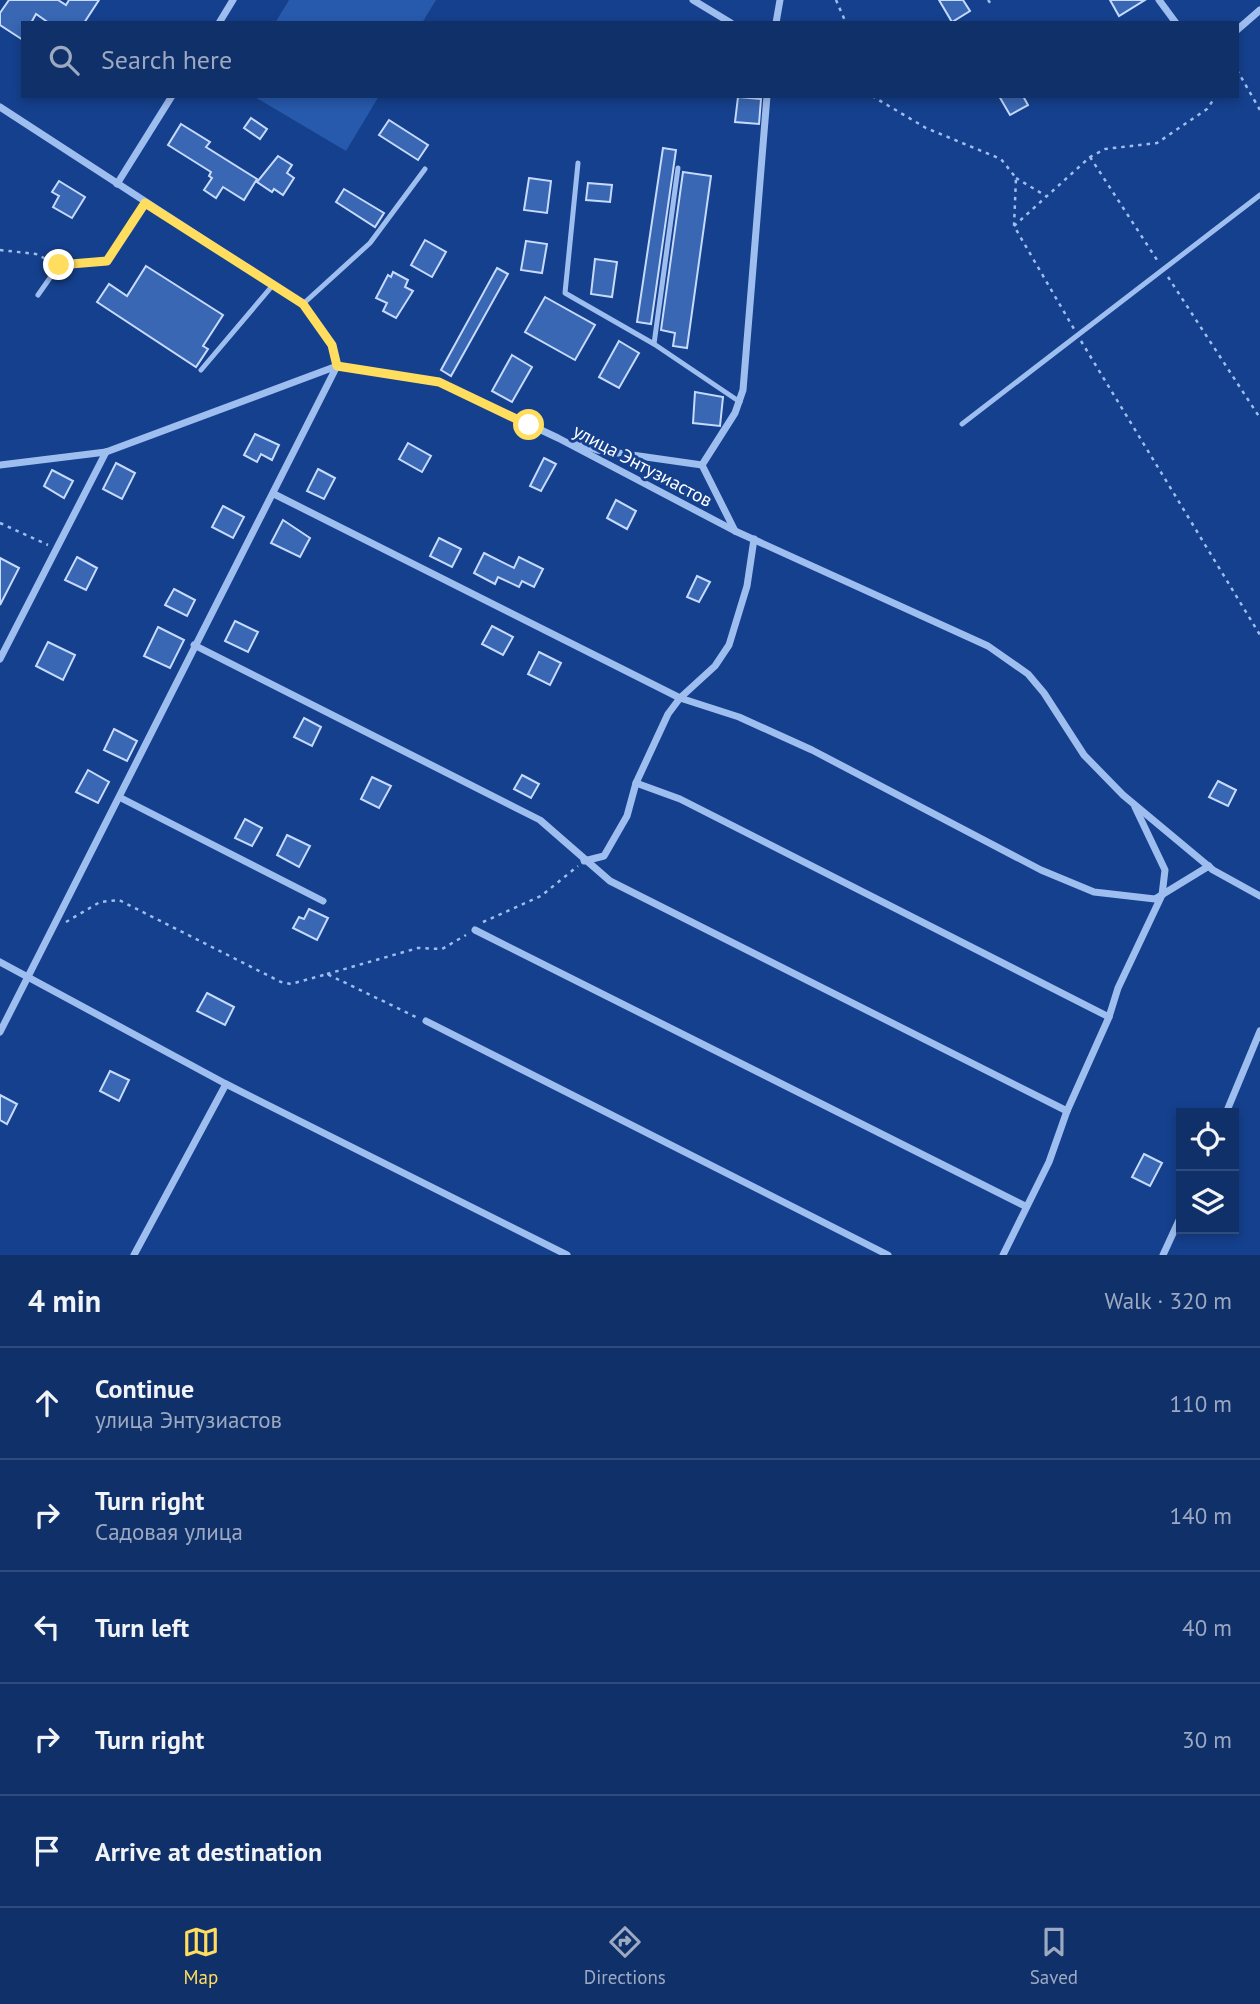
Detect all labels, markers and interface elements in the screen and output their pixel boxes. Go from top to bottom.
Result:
search box [21,21,1239,98]
icon: search [45,41,83,79]
text: Search here [101,43,232,76]
route end [43,249,74,280]
route start [513,409,544,440]
street label: улица Энтузиастов [569,418,717,512]
map controls [1176,1108,1239,1234]
button: locate [1176,1108,1239,1171]
button: layers [1176,1171,1239,1234]
text: 4 min [28,1281,101,1320]
text: Walk · 320 m [1105,1286,1232,1315]
text: Continue [95,1372,194,1405]
icon: ahead [28,1384,66,1422]
text: 110 m [1170,1389,1232,1418]
text: улица Энтузиастов [95,1405,282,1434]
text: Turn right [95,1484,204,1517]
icon: right [28,1496,66,1534]
text: 140 m [1170,1501,1232,1530]
text: Садовая улица [95,1517,243,1546]
icon: left [28,1608,66,1646]
text: Turn left [95,1611,189,1644]
text: 40 m [1182,1613,1232,1642]
icon: right [28,1720,66,1758]
text: Turn right [95,1723,204,1756]
text: 30 m [1182,1725,1232,1754]
icon: arrive [28,1832,66,1870]
text: Arrive at destination [95,1835,322,1868]
tab: Map [182,1923,220,1989]
tab: Directions [584,1923,666,1989]
tab: Saved [1030,1923,1078,1989]

